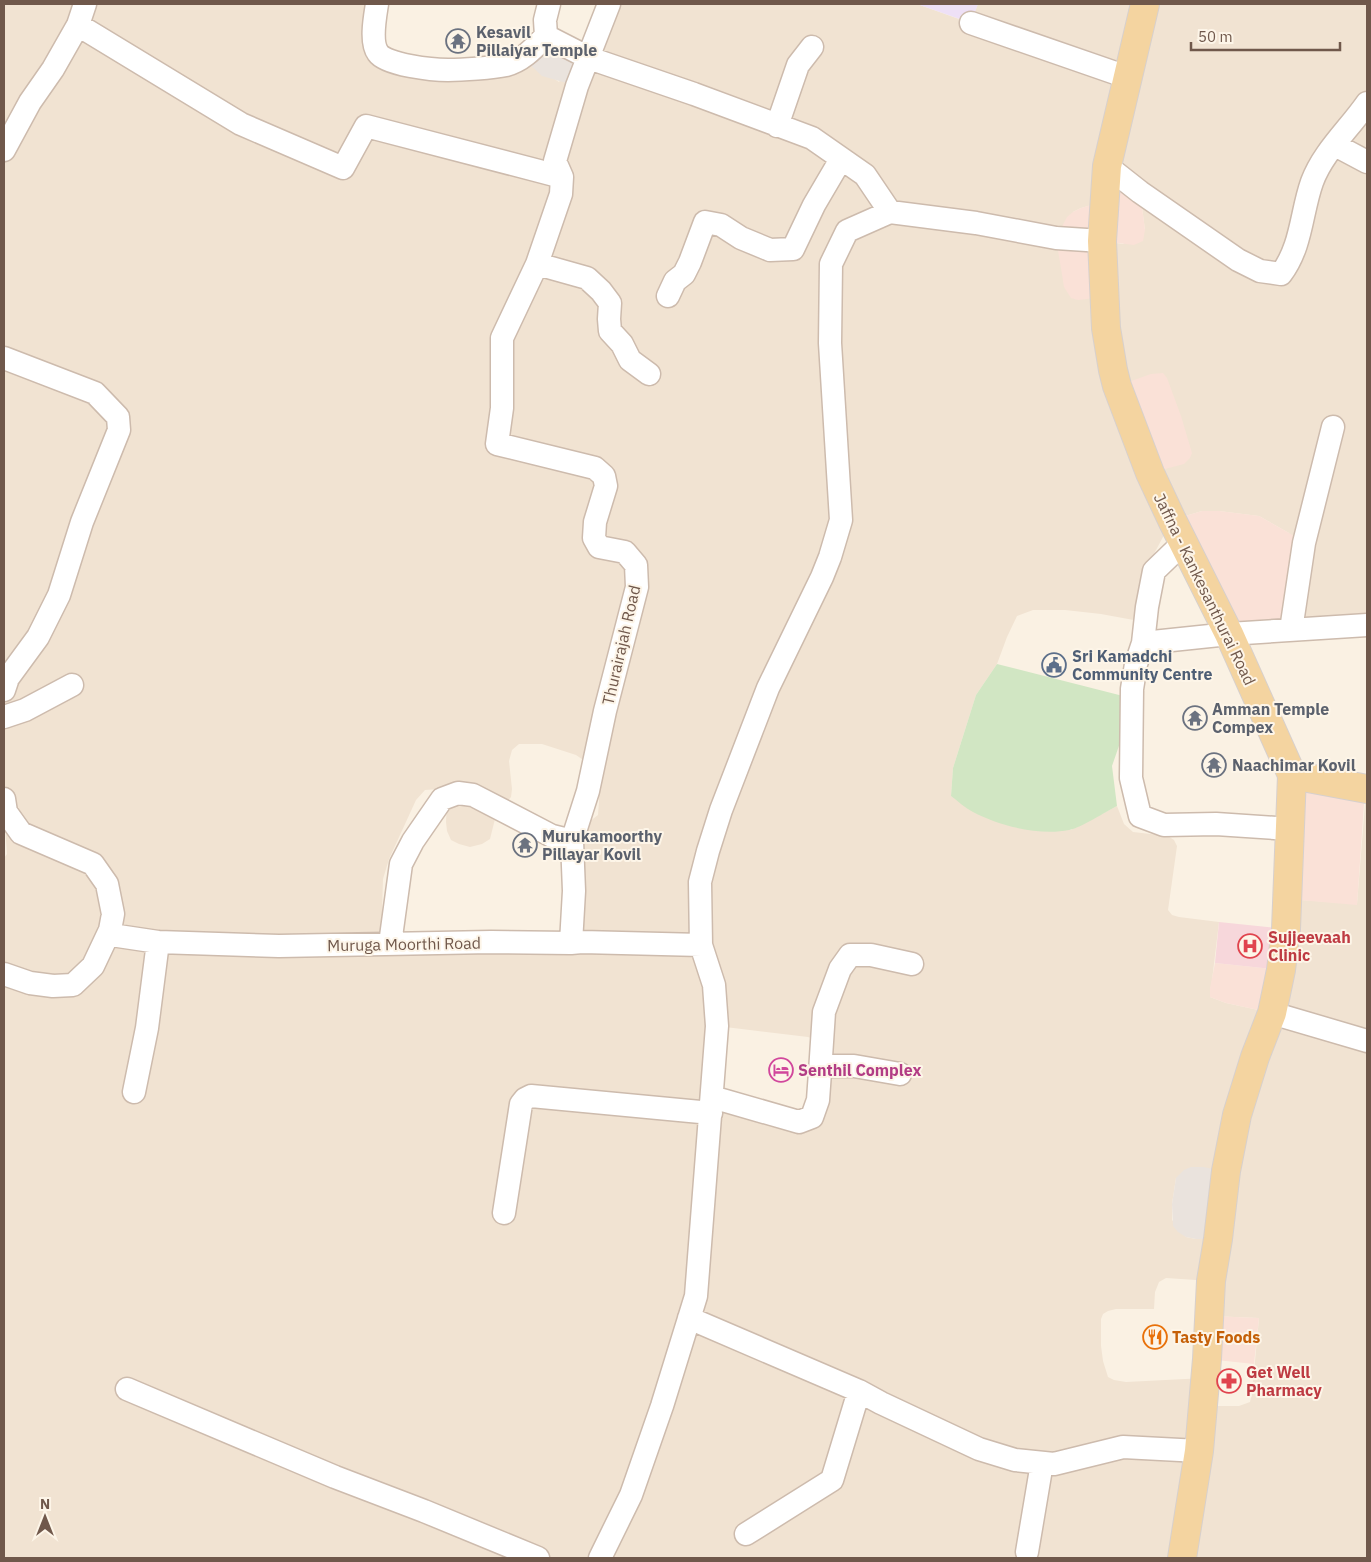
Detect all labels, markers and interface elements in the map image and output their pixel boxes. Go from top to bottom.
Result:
scale bar [1191,20,1340,52]
place label: Kesavil Pillaiyar Temple [476,22,597,60]
text: 50 m [1198,27,1233,46]
temple icon: Kesavil Pillaiyar Temple [445,28,471,54]
street label: Jaffna - Kankesanthurai Road [1150,490,1260,688]
street label: Thurairajah Road [598,583,644,707]
place label: Sri Kamadchi Community Centre [1072,646,1213,684]
public building icon: Sri Kamadchi Community Centre [1041,652,1067,678]
place label: Amman Temple Compex [1212,699,1329,737]
temple icon: Amman Temple Compex [1182,705,1208,731]
temple icon: Naachimar Kovil [1201,752,1227,778]
place label: Naachimar Kovil [1232,755,1356,775]
place label: Murukamoorthy Pillayar Kovil [542,826,662,864]
temple icon: Murukamoorthy Pillayar Kovil [512,832,538,858]
place label: Sujjeevaah Clinic [1268,927,1351,965]
street label: Muruga Moorthi Road [327,933,481,955]
hospital icon: Sujjeevaah Clinic [1237,933,1263,959]
hotel icon: Senthil Complex [768,1057,794,1083]
place label: Senthil Complex [798,1060,921,1080]
restaurant icon: Tasty Foods [1142,1324,1168,1350]
place label: Tasty Foods [1172,1327,1260,1347]
place label: Get Well Pharmacy [1246,1362,1322,1400]
pharmacy icon: Get Well Pharmacy [1216,1368,1242,1394]
north arrow [20,1492,70,1542]
text: N [40,1495,50,1513]

